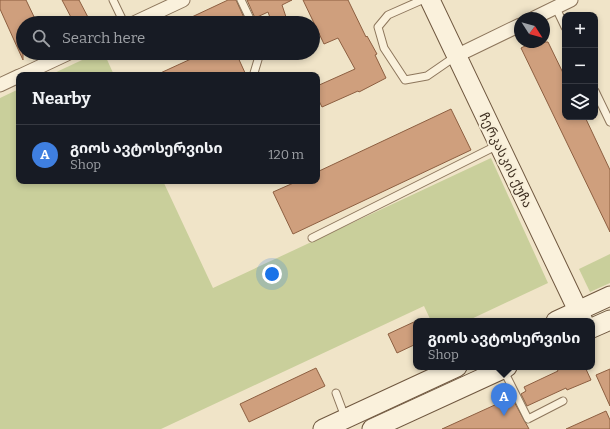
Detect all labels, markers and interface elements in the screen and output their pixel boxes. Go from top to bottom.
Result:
north arrow [514,12,550,48]
map controls [562,12,598,120]
button: + [562,12,598,48]
search box [16,16,320,60]
icon: search [30,27,52,49]
text: Search here [62,29,145,47]
button: − [562,48,598,84]
button: layers [562,84,598,120]
text: Nearby [32,88,91,109]
street label: ჩერკასკის ქუჩა [477,110,535,210]
text: გიოს ავტოსერვისი [70,139,223,157]
text: A [40,147,50,162]
text: 120 m [268,147,304,162]
text: Shop [70,157,101,172]
your location [262,264,282,284]
popup [413,318,595,370]
text: გიოს ავტოსერვისი [428,329,580,347]
text: Shop [428,347,459,362]
pin: A [491,383,517,416]

